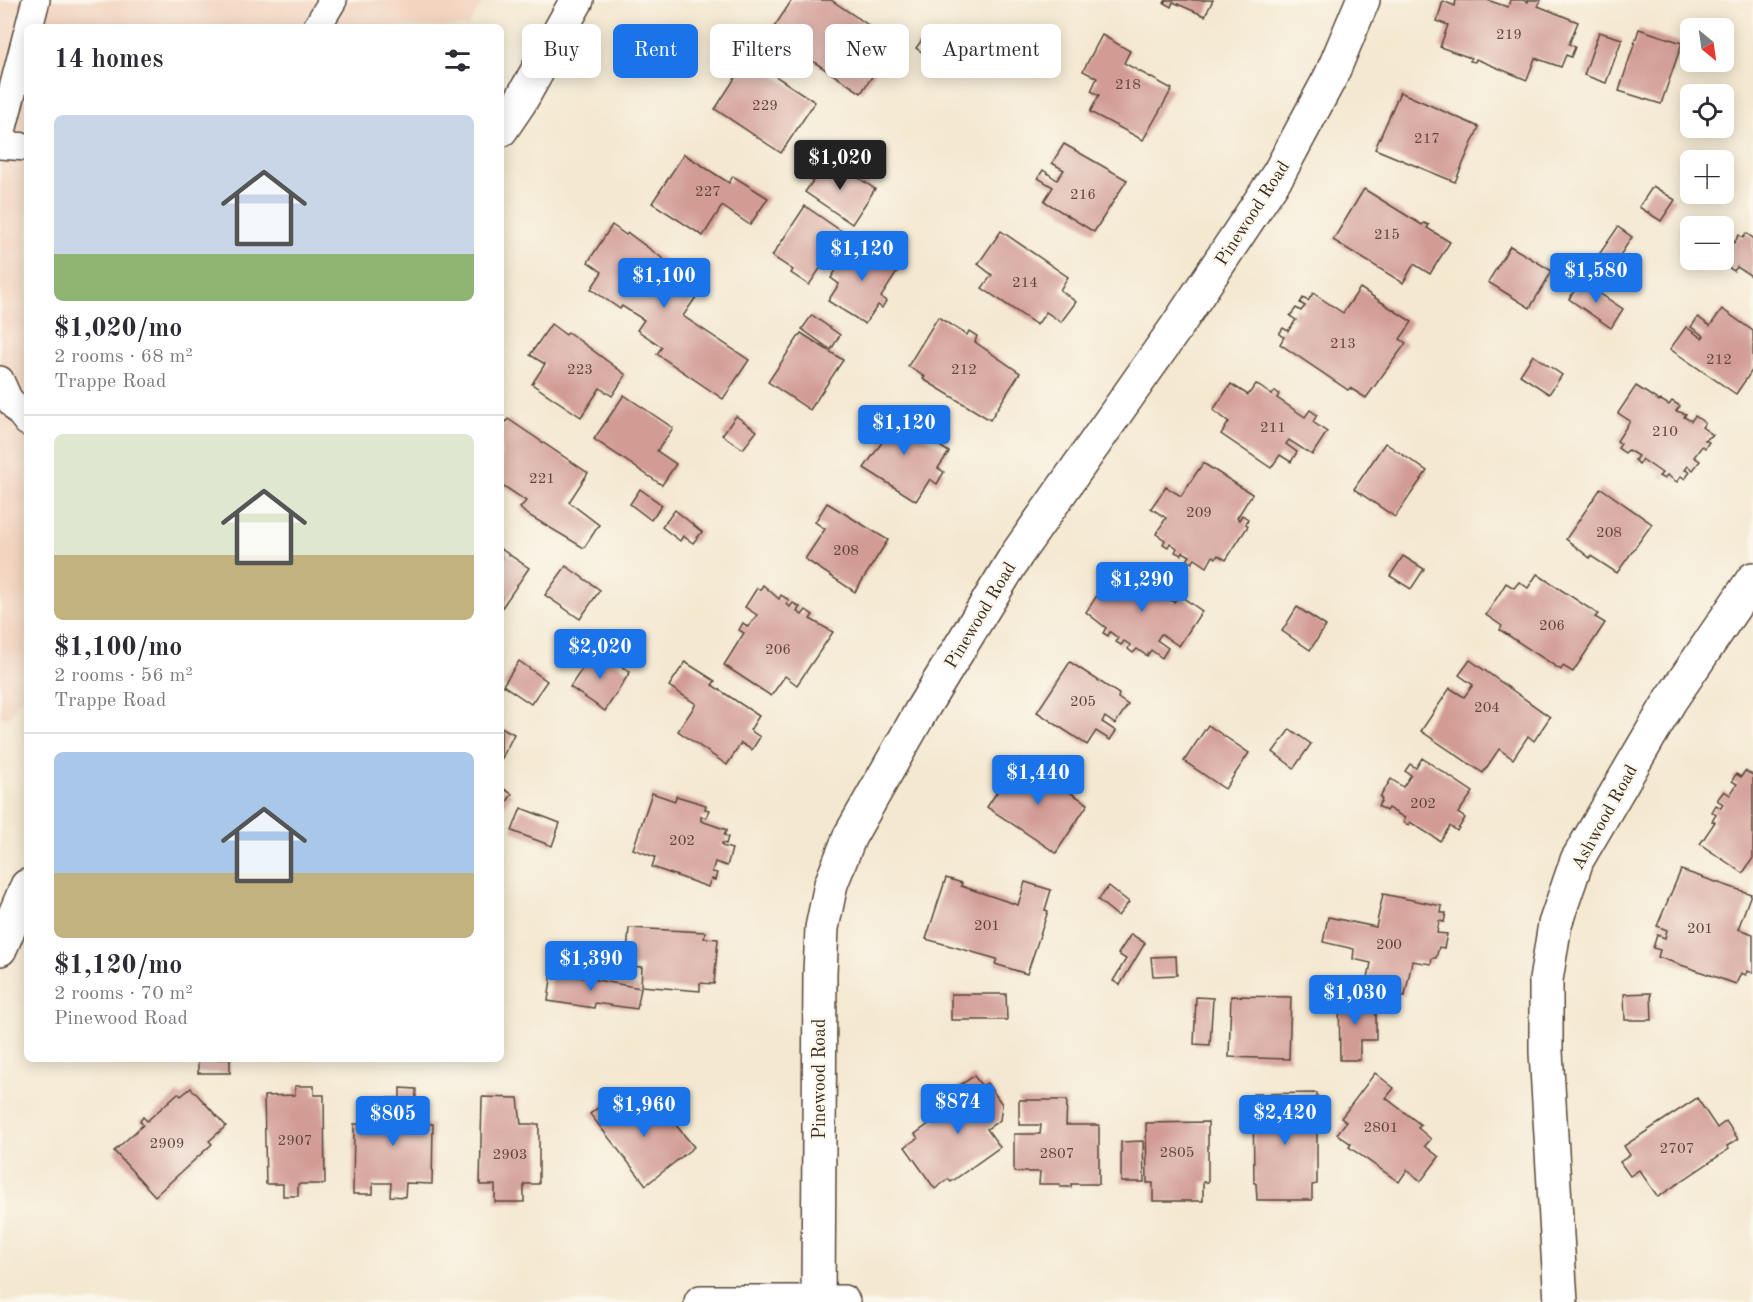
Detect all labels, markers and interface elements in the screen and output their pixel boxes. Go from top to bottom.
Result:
north arrow [1680,18,1734,72]
map controls [1680,18,1734,270]
chip: Buy [522,24,601,78]
chip: Rent [613,24,698,78]
chip: Filters [710,24,813,78]
chip: New [825,24,909,78]
chip: Apartment [921,24,1061,78]
house number: 219 [1496,28,1522,43]
icon: filters [441,44,474,77]
text: 14 homes [54,47,163,73]
house number: 218 [1115,78,1141,93]
button: locate [1680,84,1734,138]
house number: 229 [752,99,778,114]
house number: 217 [1414,132,1440,147]
pin: $1,020 [791,140,889,191]
text: $1,020 [808,149,872,169]
button: + [1680,150,1734,204]
icon: home [210,154,318,262]
street label: Pinewood Road [1212,158,1293,269]
house number: 227 [695,185,721,200]
house number: 216 [1070,188,1096,203]
button: − [1680,216,1734,270]
house number: 215 [1374,228,1400,243]
pin: $1,120 [813,231,911,282]
text: $1,120 [830,240,894,260]
pin: $1,580 [1547,253,1645,304]
pin: $1,100 [615,258,713,309]
text: $1,580 [1564,262,1628,282]
text: $1,100 [632,267,696,287]
house number: 214 [1012,276,1038,291]
text: $1,020/mo [54,316,182,342]
house number: 213 [1330,337,1356,352]
text: 2 rooms · 68 m² [54,347,193,367]
house number: 212 [1706,353,1732,368]
house number: 223 [567,363,593,378]
house number: 212 [951,363,977,378]
text: Trappe Road [54,372,166,392]
pin: $1,120 [855,405,953,456]
text: $1,120 [872,414,936,434]
house number: 211 [1260,421,1286,436]
house number: 210 [1652,425,1678,440]
house number: 221 [529,472,555,487]
icon: home [210,473,318,581]
house number: 209 [1186,506,1212,521]
house number: 208 [1596,526,1622,541]
house number: 208 [833,544,859,559]
street label: Pinewood Road [942,559,1020,672]
pin: $1,290 [1093,562,1191,613]
text: $1,290 [1110,571,1174,591]
house number: 206 [1539,619,1565,634]
pin: $2,020 [551,629,649,680]
text: $1,100/mo [54,635,182,661]
text: $2,020 [568,638,632,658]
house number: 206 [765,643,791,658]
text: 2 rooms · 56 m² [54,666,193,686]
text: Trappe Road [54,691,166,711]
house number: 205 [1070,695,1096,710]
house number: 204 [1474,701,1500,716]
pin: $1,440 [989,755,1087,806]
street label: Ashwood Road [1569,762,1641,873]
text: $1,440 [1006,764,1070,784]
icon: home [210,791,318,899]
house number: 202 [1410,797,1436,812]
house number: 202 [669,834,695,849]
house number: 201 [974,919,1000,934]
house number: 201 [1687,922,1713,937]
house number: 200 [1376,938,1402,953]
pin: $1,390 [542,941,640,992]
text: $1,390 [559,950,623,970]
text: $1,120/mo [54,953,182,979]
pin: $1,030 [1306,975,1404,1026]
text: 2 rooms · 70 m² [54,984,193,1004]
text: $1,030 [1323,984,1387,1004]
text: Pinewood Road [54,1009,188,1029]
street label: Pinewood Road [811,1019,829,1139]
pin: $874 [922,1084,994,1135]
pin: $1,960 [595,1087,693,1138]
text: $874 [935,1093,981,1113]
pin: $2,420 [1236,1095,1334,1146]
pin: $805 [357,1096,429,1147]
text: $1,960 [612,1096,676,1116]
text: $2,420 [1253,1104,1317,1124]
text: $805 [370,1105,416,1125]
house number: 2801 [1364,1121,1398,1136]
house number: 2907 [278,1134,312,1149]
house number: 2909 [150,1137,184,1152]
house number: 2707 [1660,1142,1694,1157]
house number: 2805 [1160,1146,1194,1161]
house number: 2807 [1040,1147,1074,1162]
house number: 2903 [493,1148,527,1163]

